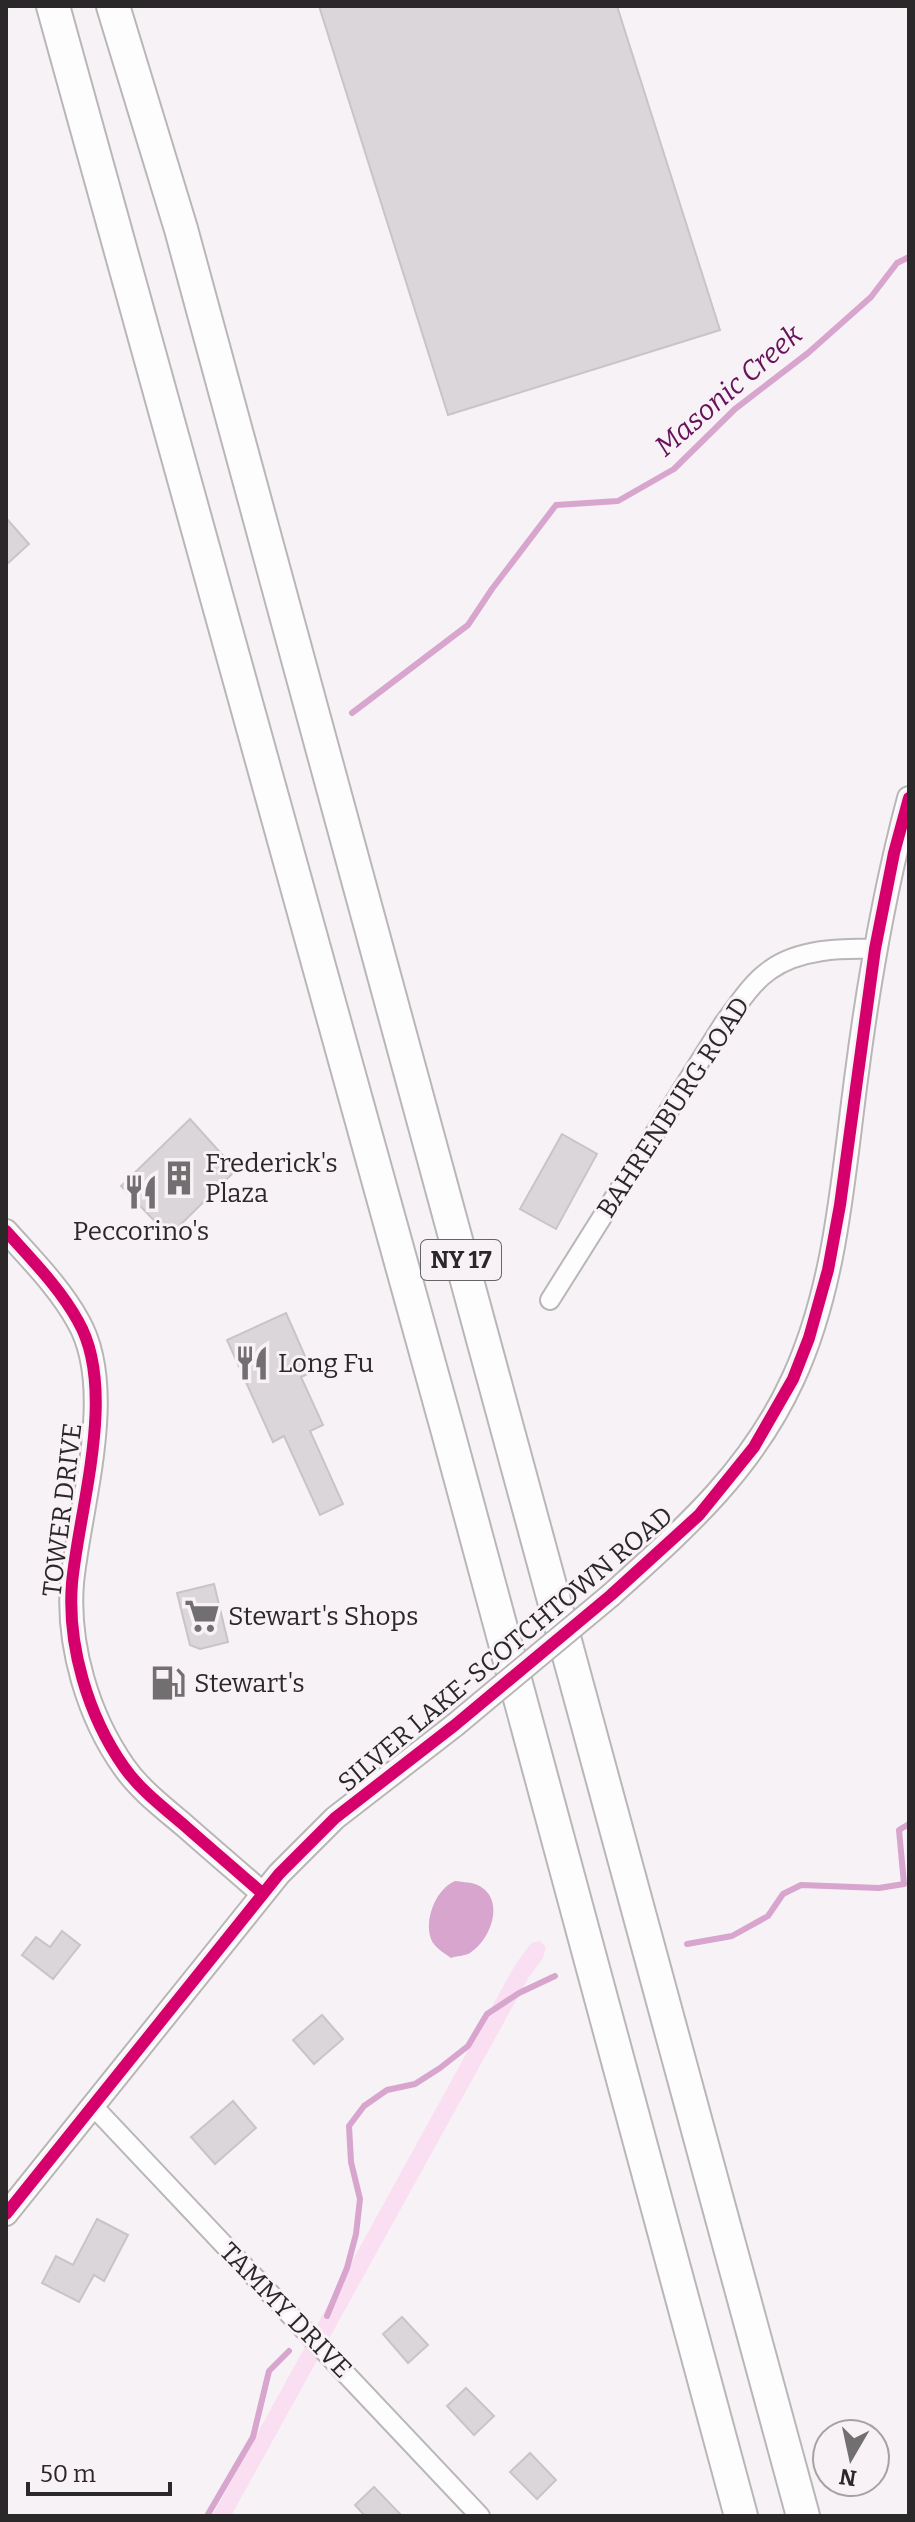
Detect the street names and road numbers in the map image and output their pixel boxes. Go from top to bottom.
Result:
street label: BAHRENBURG ROAD [591,991,756,1223]
road number: NY 17 [421,1240,501,1280]
street label: TOWER DRIVE [36,1421,89,1599]
street label: SILVER LAKE-SCOTCHTOWN ROAD [332,1500,679,1799]
street label: TAMMY DRIVE [213,2236,358,2384]

